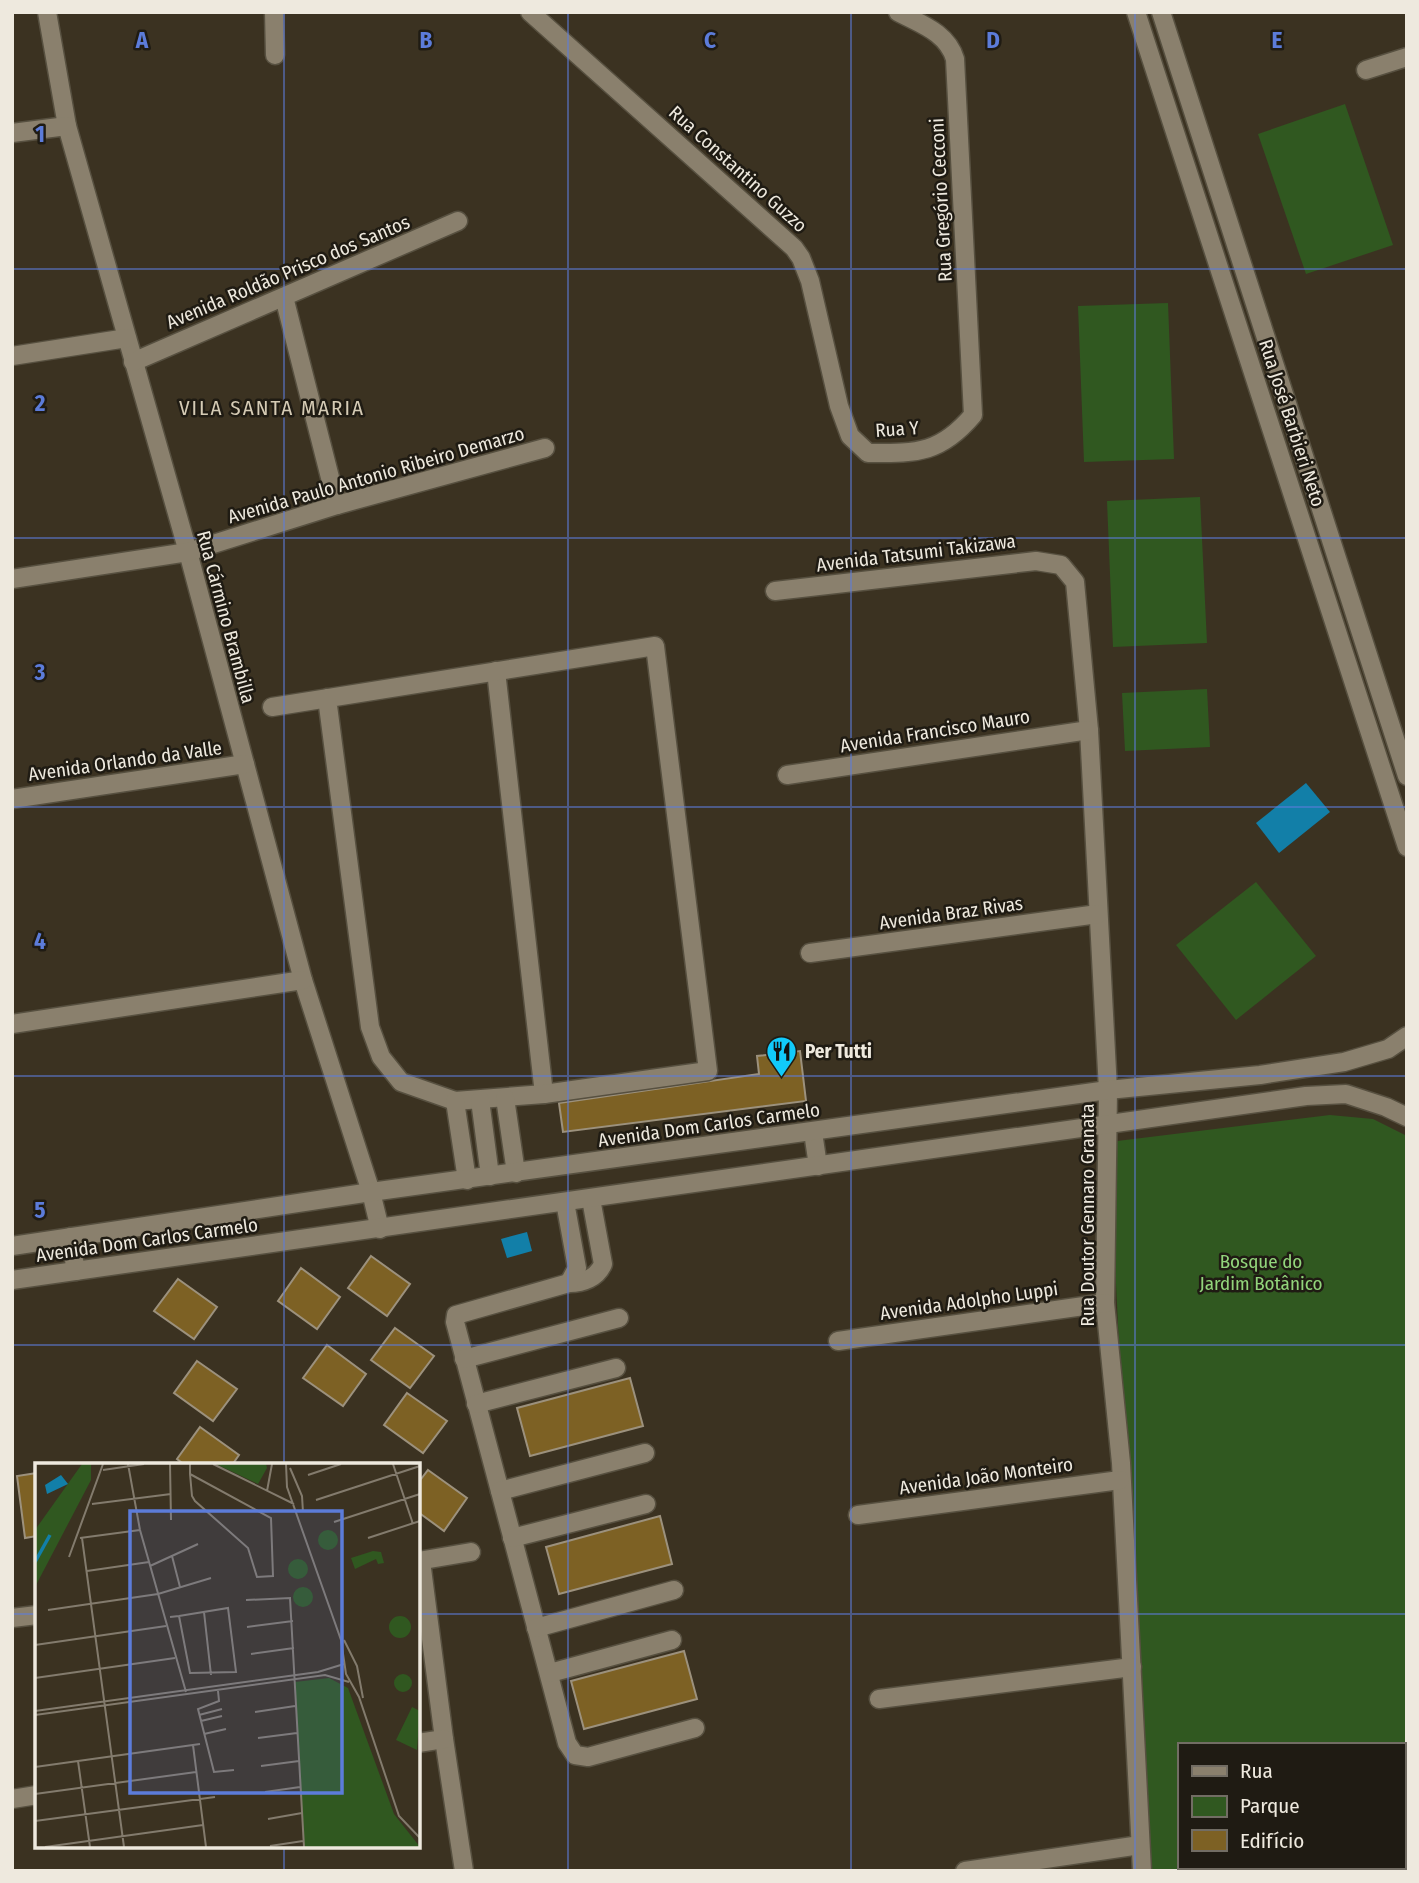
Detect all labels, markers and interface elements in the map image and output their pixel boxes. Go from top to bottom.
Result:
text: A [135,26,149,54]
text: B [420,26,433,54]
text: C [704,26,716,54]
text: D [986,26,1000,54]
text: E [1272,26,1283,54]
street label: Rua Constantino Guzzo [664,101,812,237]
street label: Rua Gregório Cecconi [925,118,957,282]
text: 1 [35,120,45,148]
street label: Avenida Roldão Prisco dos Santos [163,210,413,334]
street label: Rua José Barbieri Neto [1254,336,1330,510]
text: 2 [34,389,46,417]
district label: VILA SANTA MARIA [179,395,365,421]
street label: Rua Y [874,416,920,442]
street label: Avenida Paulo Antonio Ribeiro Demarzo [225,422,527,528]
street label: Rua Cármino Brambilla [192,528,260,706]
street label: Avenida Tatsumi Takizawa [815,529,1017,577]
text: 3 [34,658,46,686]
street label: Avenida Francisco Mauro [839,705,1031,757]
street label: Avenida Orlando da Valle [27,736,223,786]
street label: Avenida Braz Rivas [878,892,1024,934]
text: 4 [34,927,46,955]
restaurant icon: Per Tutti [765,1034,799,1078]
place label: Per Tutti [805,1040,872,1063]
street label: Avenida Dom Carlos Carmelo [597,1098,821,1152]
street label: Rua Doutor Gennaro Granata [1076,1103,1099,1327]
text: 5 [34,1196,46,1224]
street label: Avenida Dom Carlos Carmelo [35,1213,259,1267]
park label: Bosque do Jardim Botânico [1200,1250,1323,1295]
street label: Avenida Adolpho Luppi [879,1277,1059,1325]
street label: Avenida João Monteiro [898,1452,1074,1500]
inset map [35,1463,420,1848]
legend [1178,1743,1405,1869]
text: Rua [1240,1758,1273,1784]
text: Parque [1240,1793,1300,1819]
text: Edifício [1240,1828,1304,1854]

